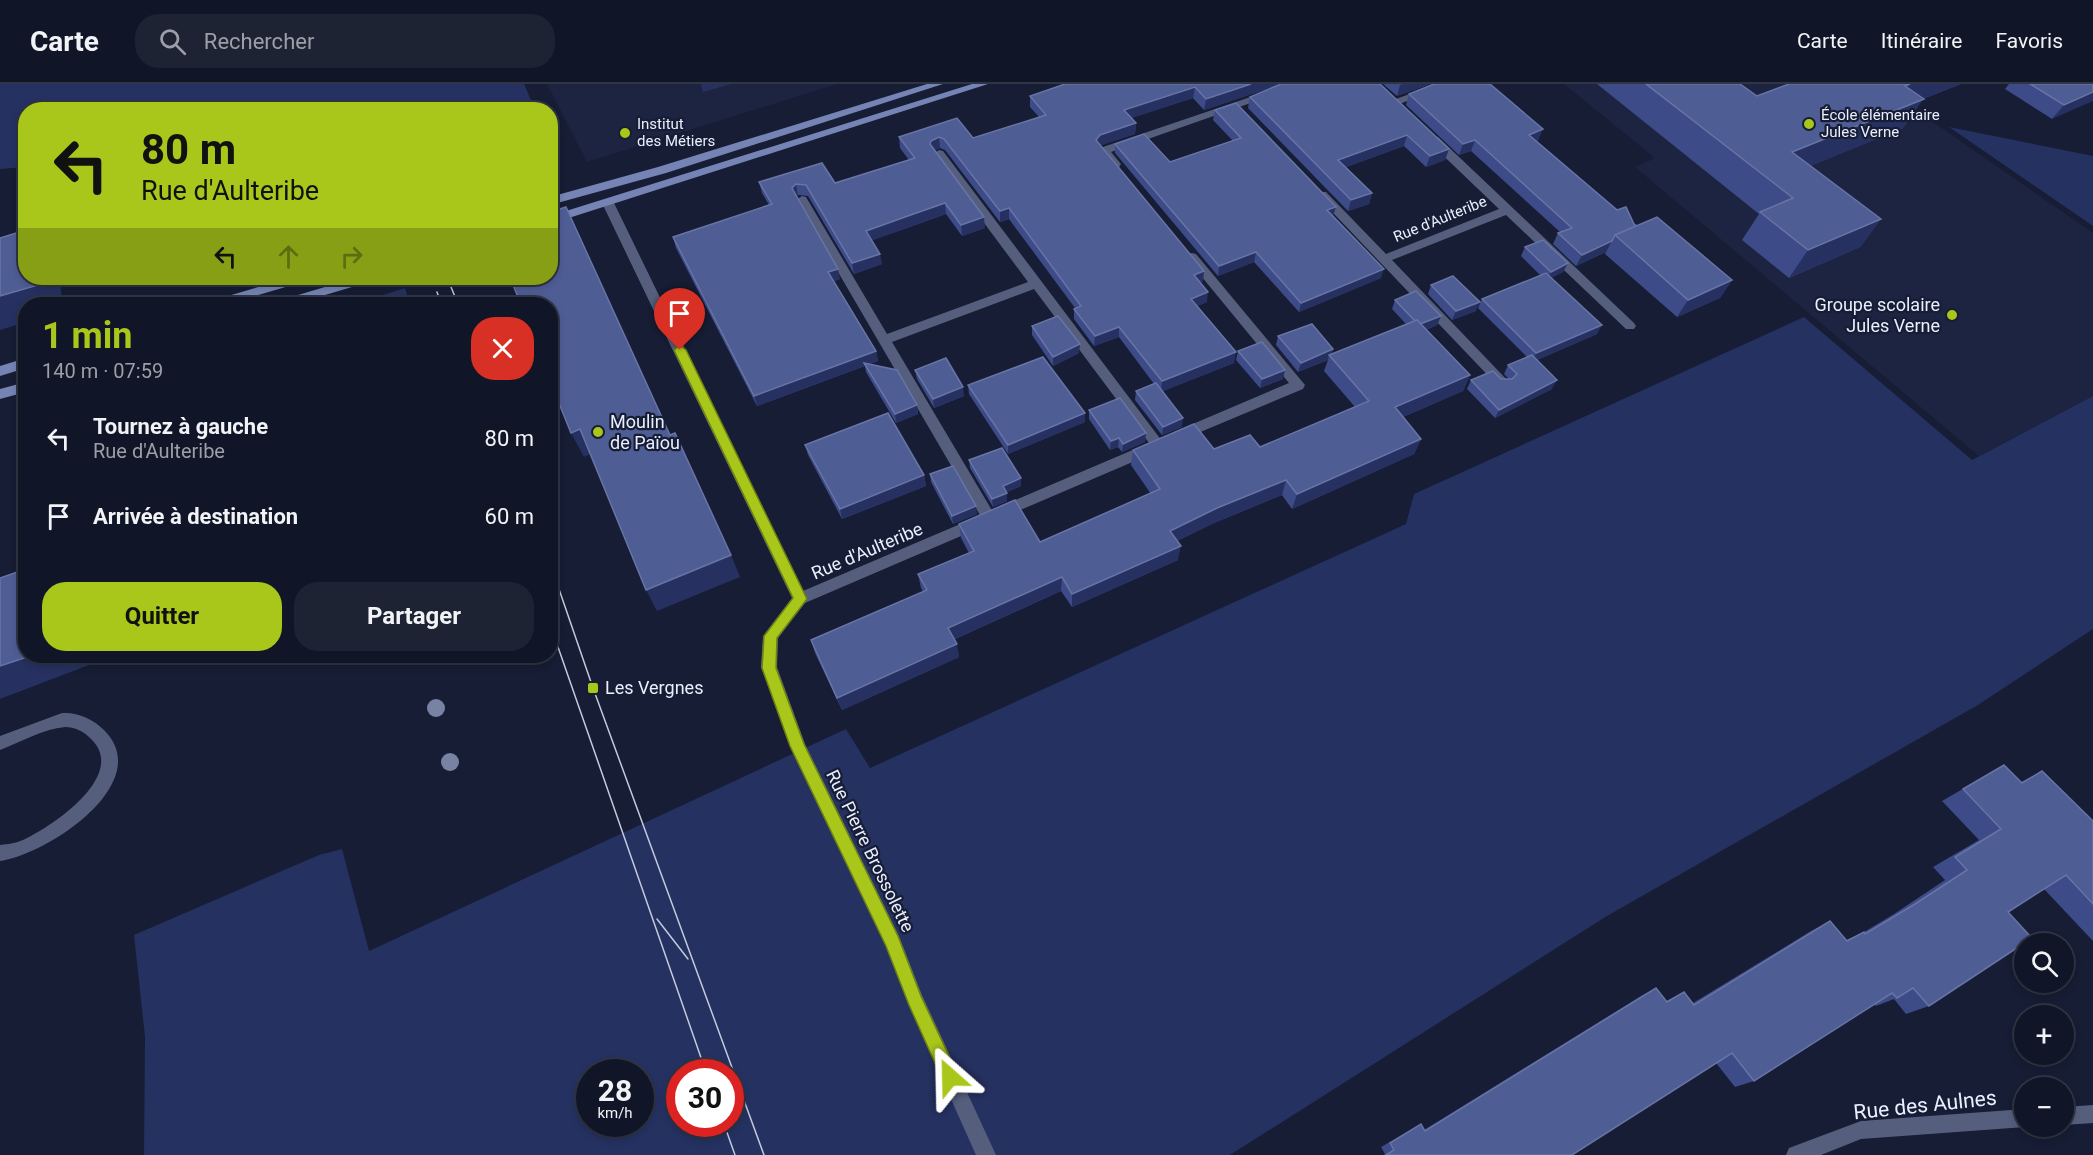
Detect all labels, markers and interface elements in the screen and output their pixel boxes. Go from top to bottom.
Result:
search box [135,14,555,68]
text: Carte [30,25,99,58]
icon: search [156,25,189,58]
text: Rechercher [204,29,314,54]
text: Carte [1797,29,1848,53]
text: Itinéraire [1881,29,1962,53]
text: Favoris [1995,29,2063,53]
place label: École élémentaire Jules Verne [1821,106,1940,141]
place label: Institut des Métiers [637,115,715,150]
marker: École élémentaire Jules Verne [1802,117,1816,131]
text: 80 m [141,125,236,174]
icon: left [42,126,120,204]
marker: Institut des Métiers [618,126,632,140]
text: Rue d'Aulteribe [141,175,319,207]
street label: Rue d'Aulteribe [1391,192,1489,246]
icon: left [209,240,242,273]
icon: ahead [272,240,305,273]
icon: right [335,240,368,273]
pin [654,288,705,350]
place label: Groupe scolaire Jules Verne [1815,294,1940,336]
icon: arrive [663,297,696,330]
marker: Groupe scolaire Jules Verne [1945,308,1959,322]
text: 1 min [42,315,133,357]
button: close [471,317,534,380]
text: 140 m · 07:59 [42,359,163,383]
place label: Moulin de Païou [610,411,680,453]
text: Tournez à gauche [93,414,268,439]
icon: left [42,422,75,455]
marker: Moulin de Païou [591,425,605,439]
text: 80 m [485,426,534,451]
text: Rue d'Aulteribe [93,439,225,463]
icon: arrive [42,500,75,533]
text: Arrivée à destination [93,504,298,529]
text: 60 m [485,504,534,529]
street label: Rue d'Aulteribe [808,518,926,583]
button: Quitter [42,582,282,651]
button: Partager [294,582,534,651]
place label: Les Vergnes [605,677,703,698]
marker: Les Vergnes [586,681,600,695]
street label: Rue Pierre Brossolette [822,766,919,935]
map controls [2014,933,2074,1137]
button: search [2014,933,2074,993]
button: + [2014,1005,2074,1065]
position arrow [918,1045,982,1109]
speed limit sign: 30 [666,1059,744,1137]
text: 28 [598,1073,632,1108]
button: − [2014,1077,2074,1137]
street label: Rue des Aulnes [1852,1086,1998,1124]
text: km/h [597,1104,633,1122]

